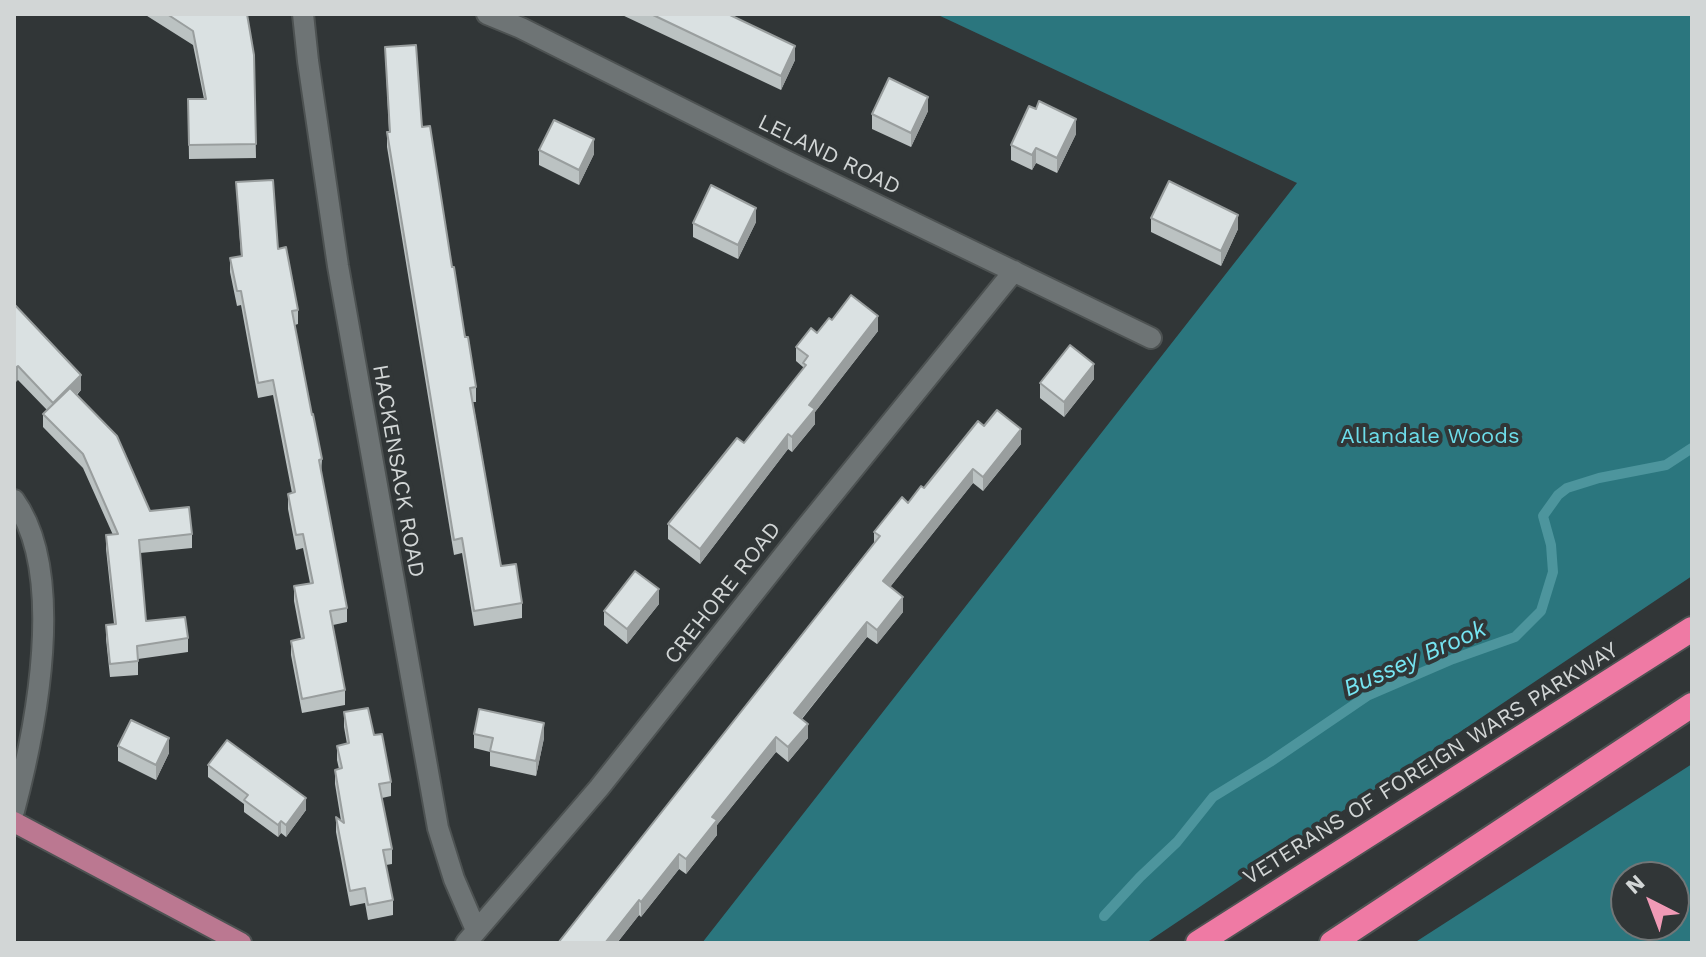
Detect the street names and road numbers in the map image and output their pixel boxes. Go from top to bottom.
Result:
street label: LELAND ROAD [753,109,905,201]
street label: HACKENSACK ROAD [366,362,430,580]
street label: CREHORE ROAD [659,517,787,669]
street label: VETERANS OF FOREIGN WARS PARKWAY [1239,637,1623,891]

